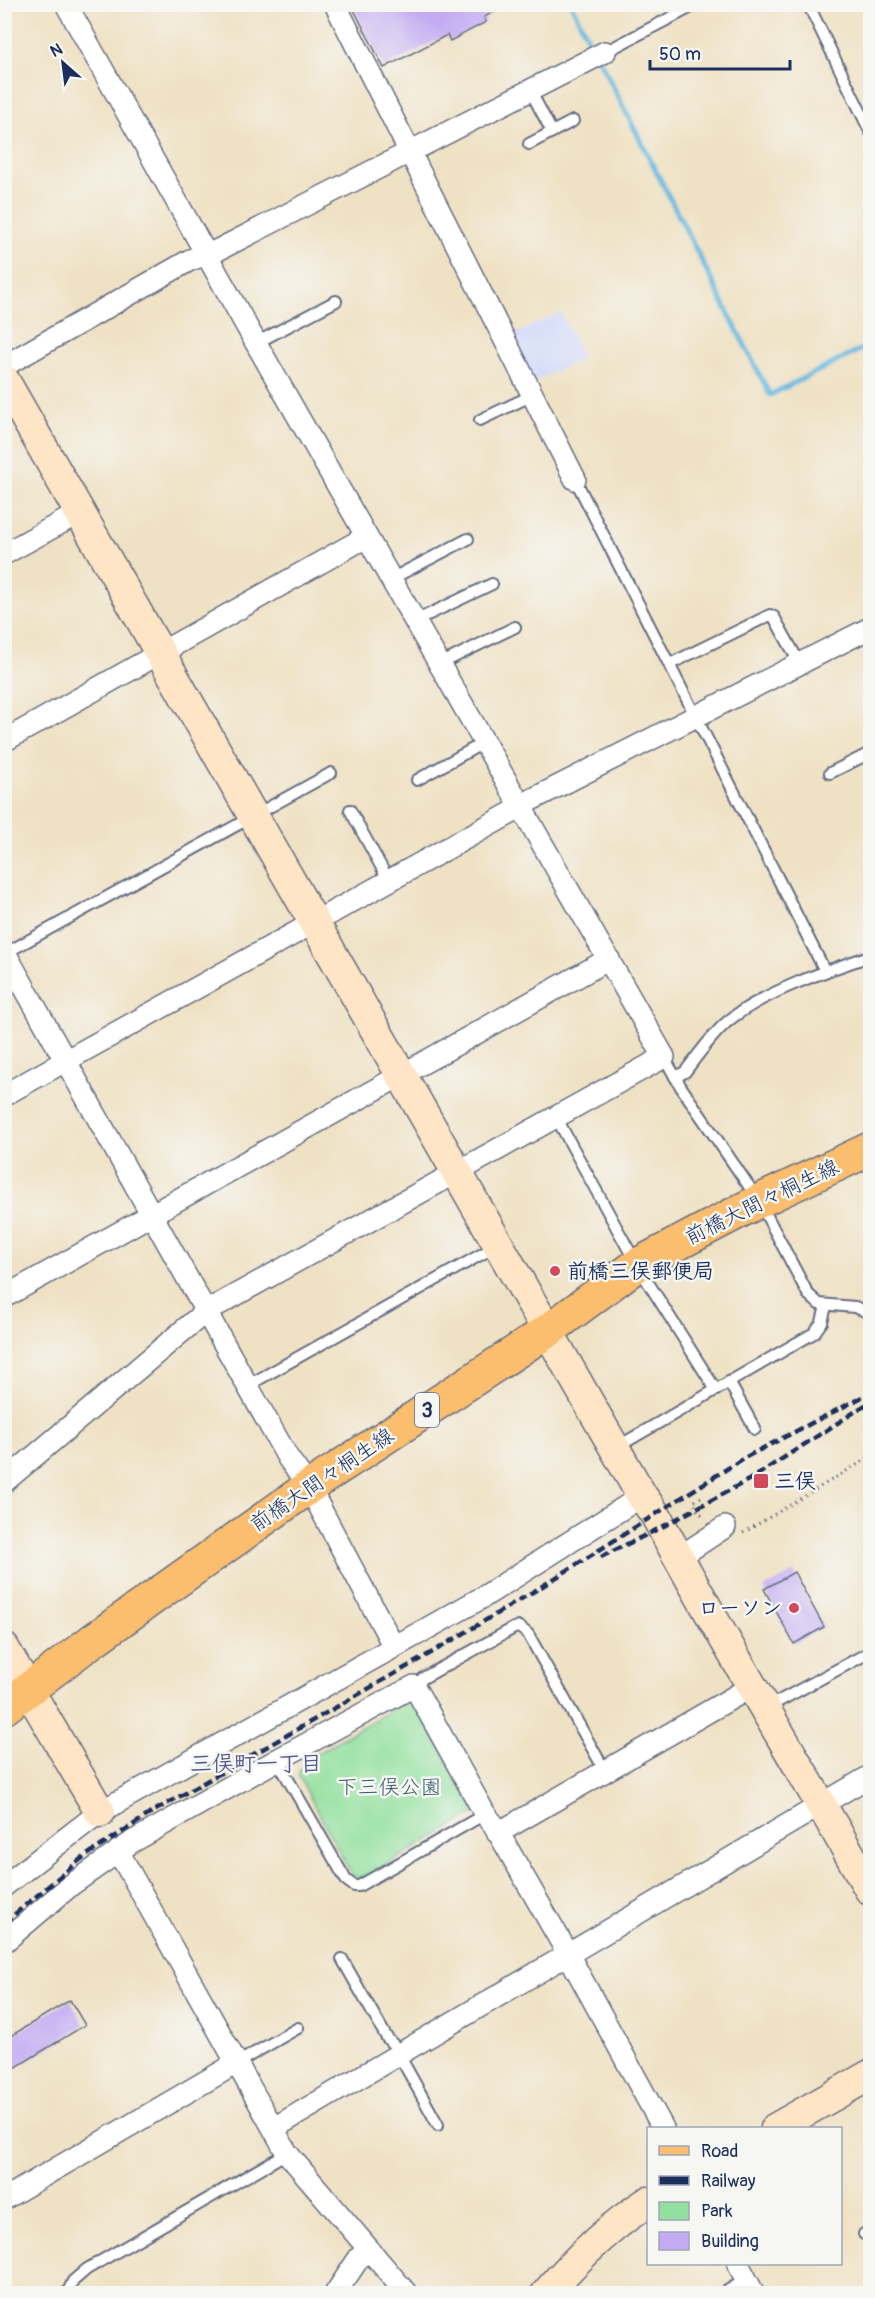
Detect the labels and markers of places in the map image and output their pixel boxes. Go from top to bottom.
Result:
place label: 前橋三俣郵便局 [567,1258,714,1285]
marker: 前橋三俣郵便局 [548,1264,562,1278]
place label: 三俣 [774,1468,816,1495]
marker: 三俣 [752,1472,770,1490]
place label: ローソン [698,1595,782,1622]
marker: ローソン [787,1601,801,1615]

